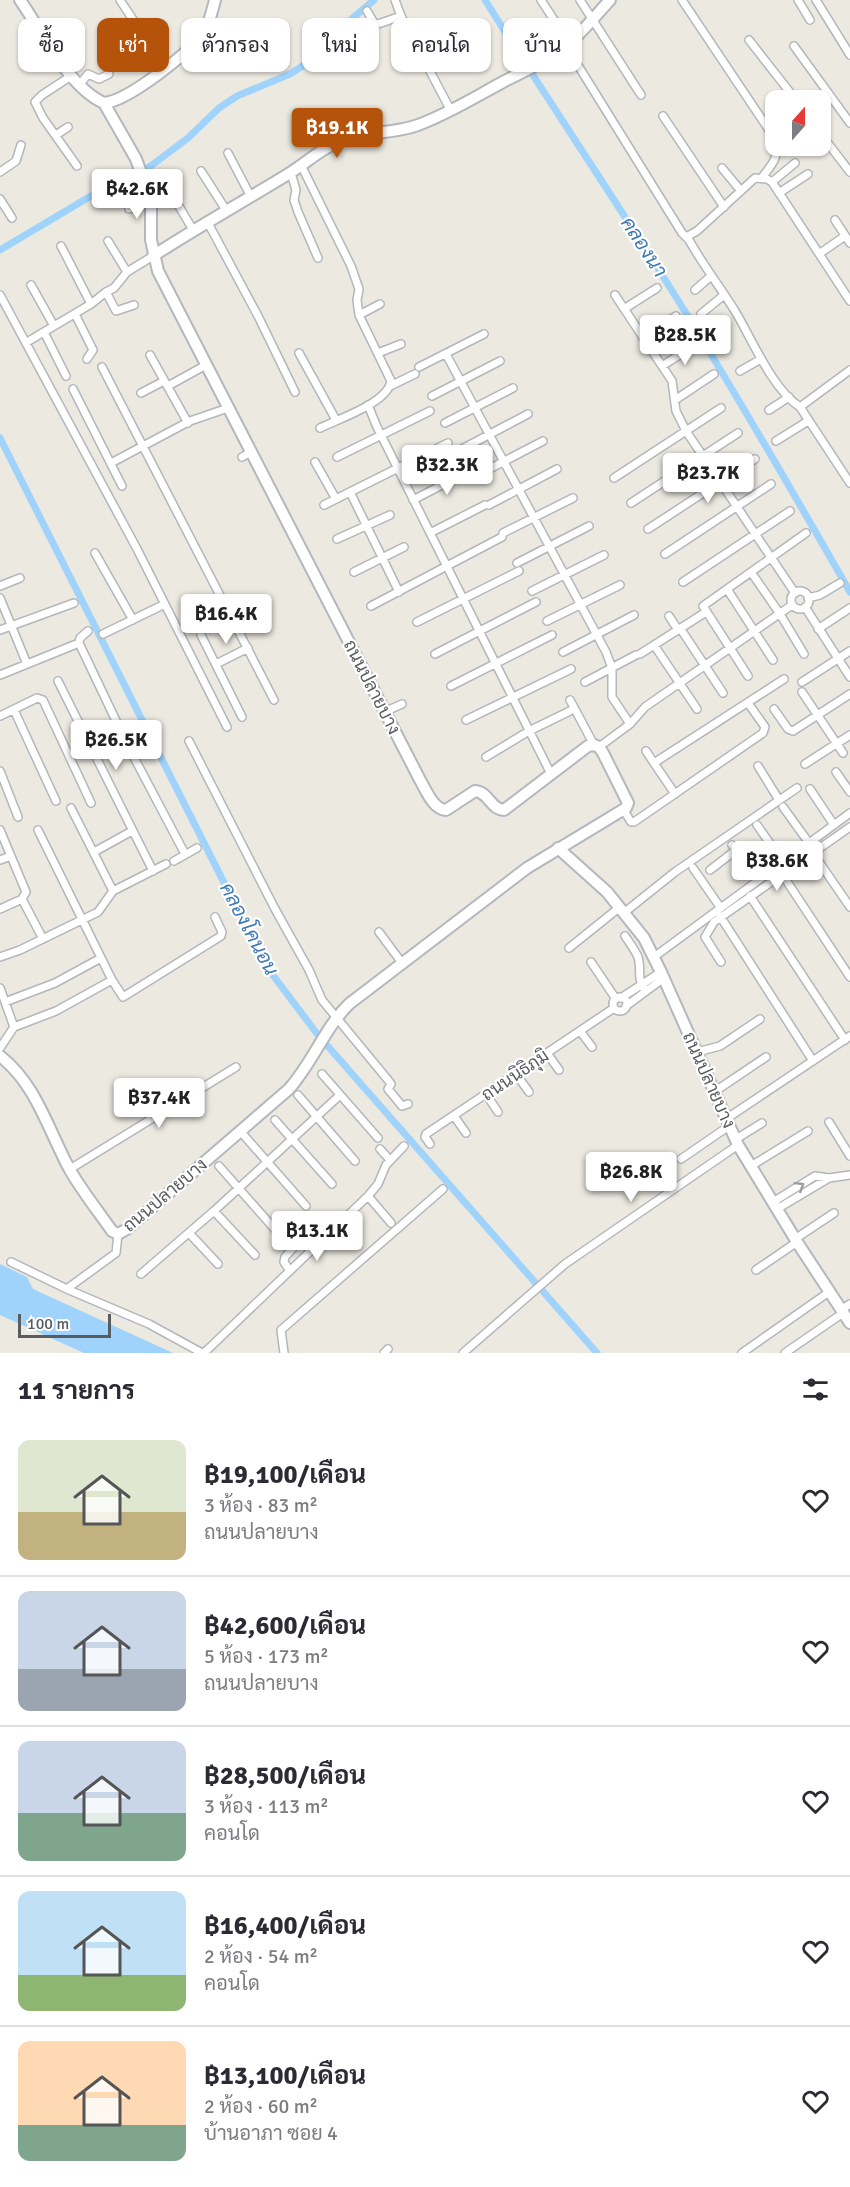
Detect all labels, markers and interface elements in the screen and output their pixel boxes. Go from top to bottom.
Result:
chip: ซื้อ [18,18,85,72]
chip: เช่า [97,18,169,72]
chip: ตัวกรอง [181,18,290,72]
chip: ใหม่ [302,18,379,72]
chip: คอนโด [391,18,491,72]
chip: บ้าน [503,18,582,72]
north arrow [765,90,831,156]
map controls [765,90,831,156]
pin: ฿19.1K [288,108,386,159]
text: ฿19.1K [306,115,368,140]
pin: ฿42.6K [88,169,186,220]
text: ฿42.6K [106,176,168,201]
water label: คลองนา [615,212,673,282]
pin: ฿28.5K [636,315,734,366]
text: ฿28.5K [654,322,716,347]
pin: ฿32.3K [398,445,496,496]
text: ฿32.3K [416,452,478,477]
pin: ฿23.7K [659,453,757,504]
text: ฿23.7K [677,460,739,485]
pin: ฿16.4K [177,594,275,645]
text: ฿16.4K [195,601,257,626]
street label: ถนนปลายบาง [339,636,405,738]
pin: ฿26.5K [67,720,165,771]
text: ฿26.5K [85,727,147,752]
pin: ฿38.6K [728,841,826,892]
text: ฿38.6K [746,848,808,873]
water label: คลองโคนอน [214,878,285,980]
street label: ถนนปลายบาง [678,1028,740,1132]
street label: ถนนนิธิภุมิ [477,1044,554,1106]
pin: ฿37.4K [110,1078,208,1129]
text: ฿37.4K [128,1085,190,1110]
pin: ฿26.8K [582,1152,680,1203]
street label: ถนนปลายบาง [118,1153,212,1237]
text: ฿26.8K [600,1159,662,1184]
one-way arrow [794,1181,804,1193]
pin: ฿13.1K [268,1211,366,1262]
text: ฿13.1K [286,1218,348,1243]
scale bar [18,1311,111,1338]
text: 100 m [27,1314,69,1334]
icon: filters [799,1373,832,1406]
text: 11 รายการ [18,1375,135,1407]
text: ฿19,100/เดือน [204,1459,366,1491]
icon: home [66,1464,138,1536]
icon: heart [799,1484,832,1517]
text: 3 ห้อง · 83 m² [204,1493,318,1518]
text: ถนนปลายบาง [204,1520,319,1545]
text: ฿42,600/เดือน [204,1610,366,1642]
icon: home [66,1615,138,1687]
icon: heart [799,1635,832,1668]
text: 5 ห้อง · 173 m² [204,1644,329,1669]
text: ถนนปลายบาง [204,1671,319,1696]
text: ฿28,500/เดือน [204,1760,366,1792]
icon: home [66,1765,138,1837]
icon: heart [799,1785,832,1818]
text: 3 ห้อง · 113 m² [204,1794,329,1819]
text: คอนโด [204,1821,260,1846]
text: ฿16,400/เดือน [204,1910,366,1942]
icon: home [66,1915,138,1987]
icon: heart [799,1935,832,1968]
text: 2 ห้อง · 54 m² [204,1944,318,1969]
text: คอนโด [204,1971,260,1996]
text: ฿13,100/เดือน [204,2060,366,2092]
icon: home [66,2065,138,2137]
icon: heart [799,2085,832,2118]
text: 2 ห้อง · 60 m² [204,2094,318,2119]
text: บ้านอาภา ซอย 4 [204,2121,338,2146]

